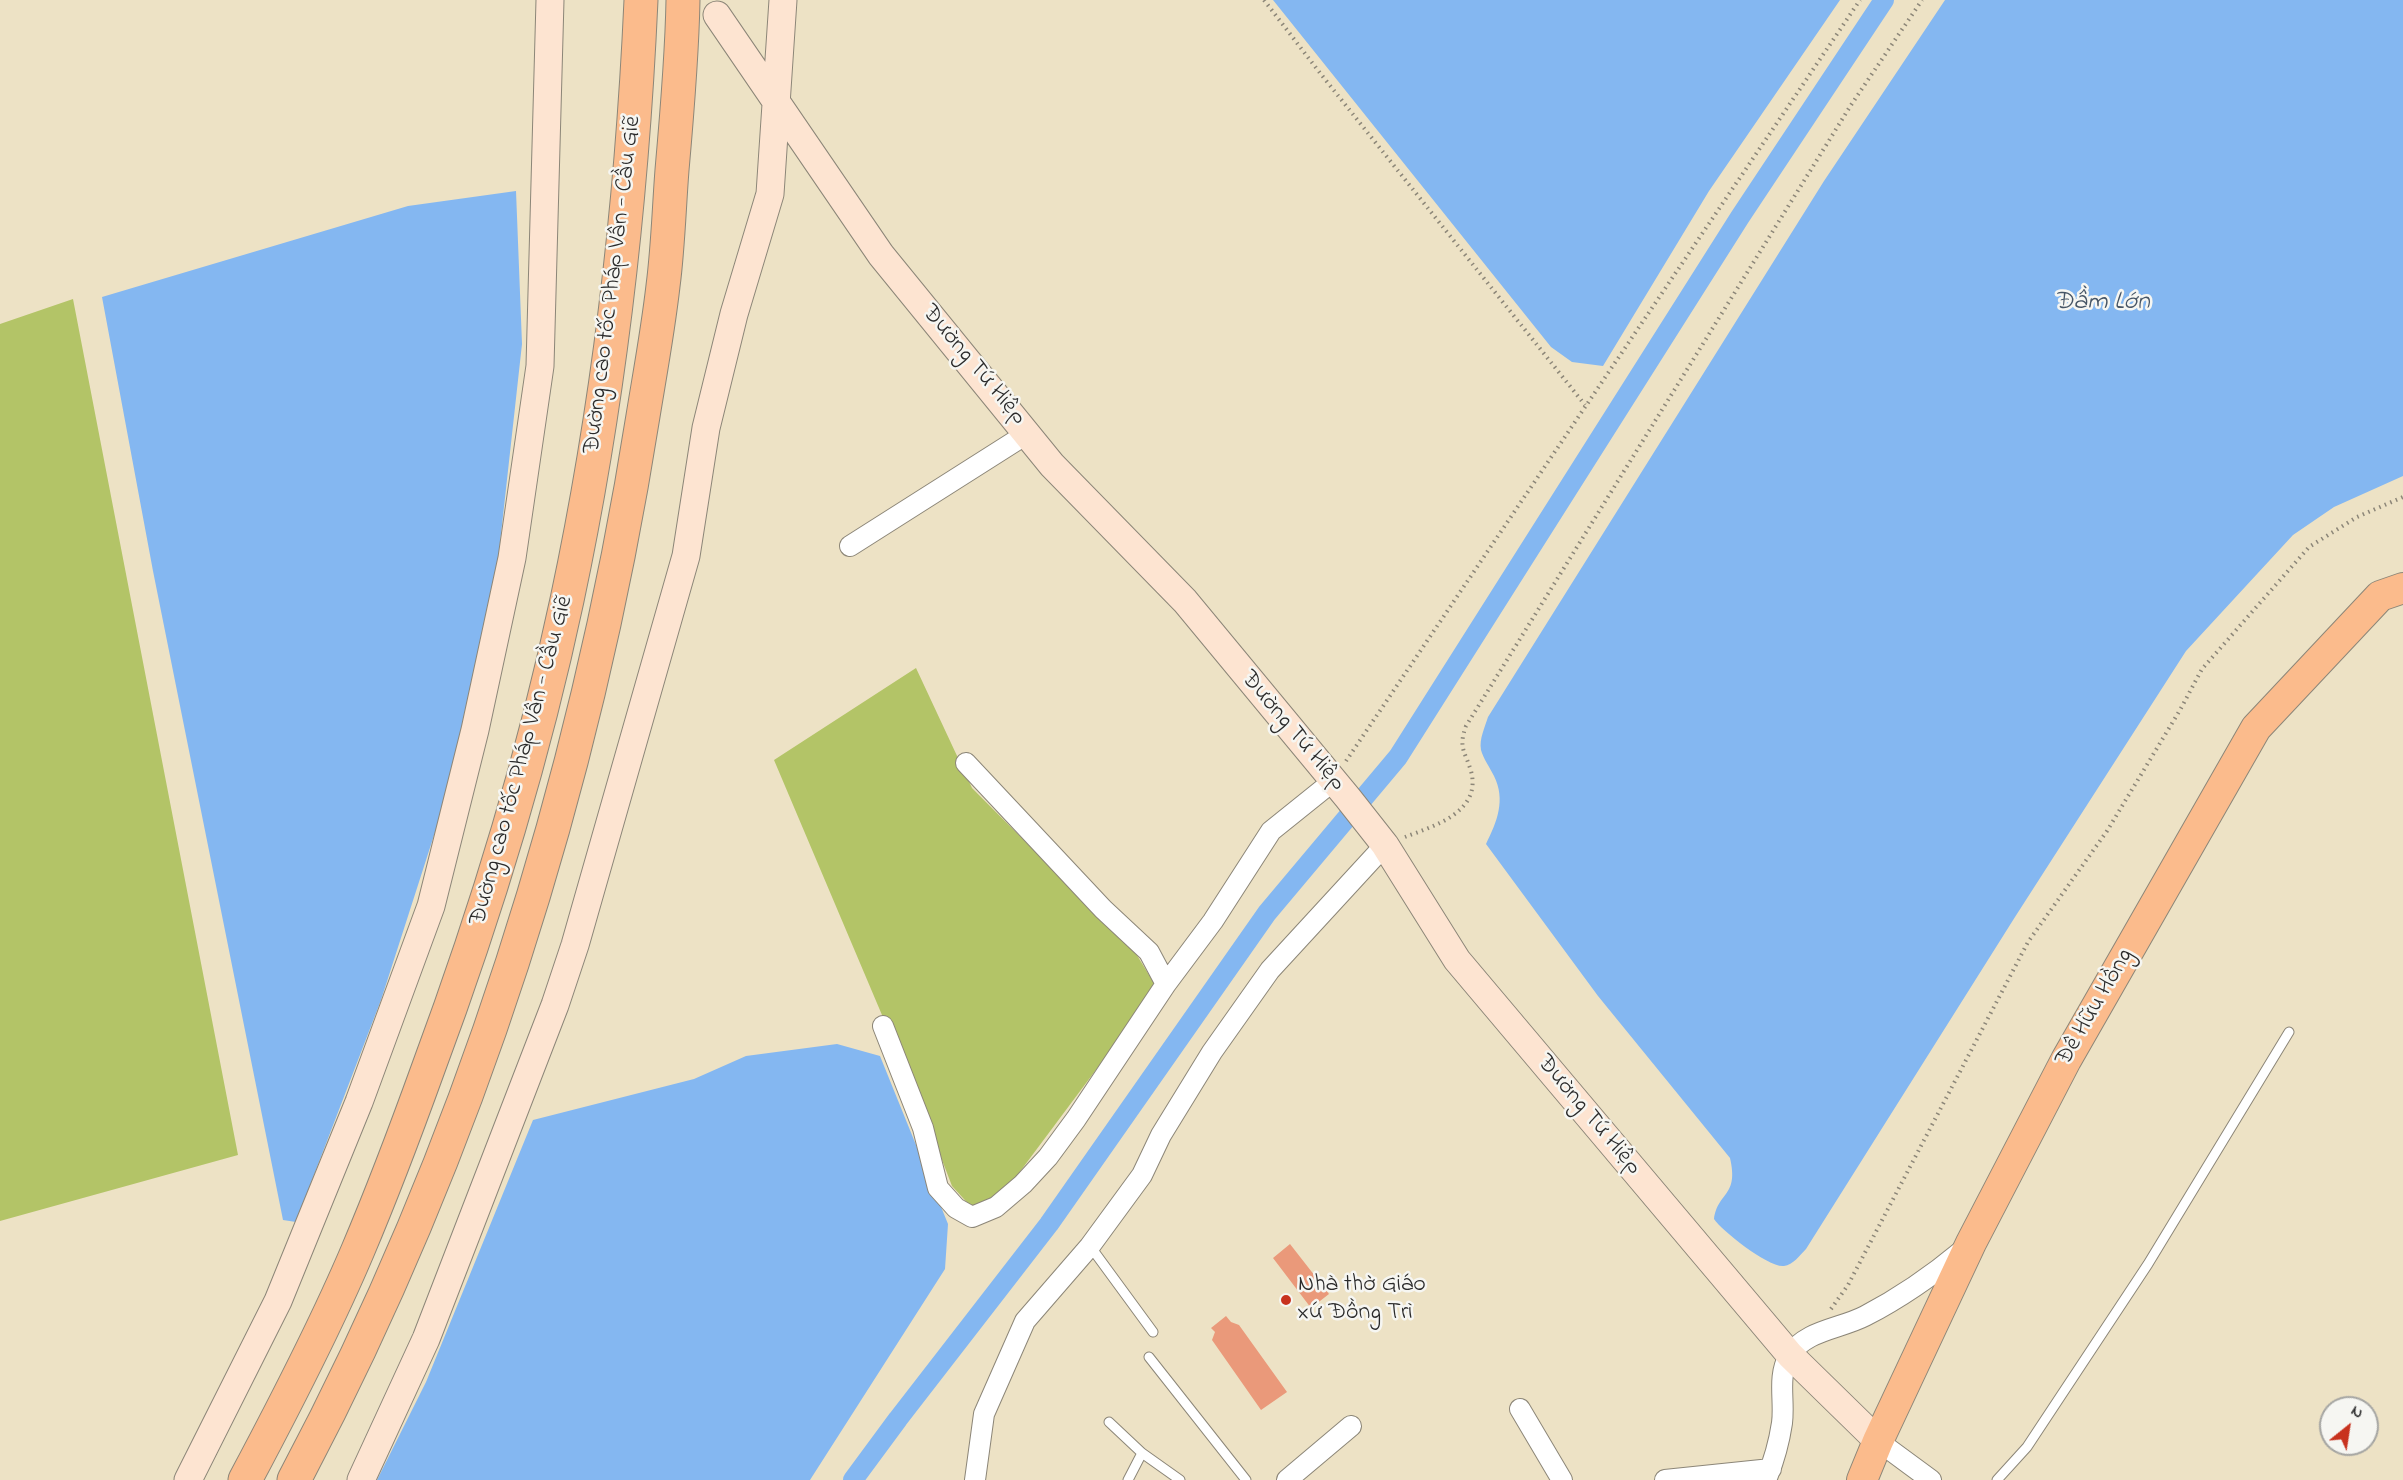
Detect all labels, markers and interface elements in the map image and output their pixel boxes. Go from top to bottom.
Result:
street label: Đường cao tốc Pháp Vân - Cầu Giẽ [579,115,649,455]
water label: Đầm Lớn [2054,288,2150,320]
street label: Đường Tứ Hiệp [914,300,1032,432]
street label: Đường cao tốc Pháp Vân - Cầu Giẽ [465,593,581,929]
street label: Đường Tứ Hiệp [1233,666,1351,798]
street label: Đê Hữu Hồng [2051,944,2141,1072]
street label: Đường Tứ Hiệp [1529,1050,1647,1182]
place label: Nhà thờ Giáo xứ Đồng Trì [1298,1272,1426,1328]
marker: Nhà thờ Giáo xứ Đồng Trì [1279,1293,1293,1307]
north arrow [2319,1396,2379,1456]
text: N [2346,1399,2368,1425]

